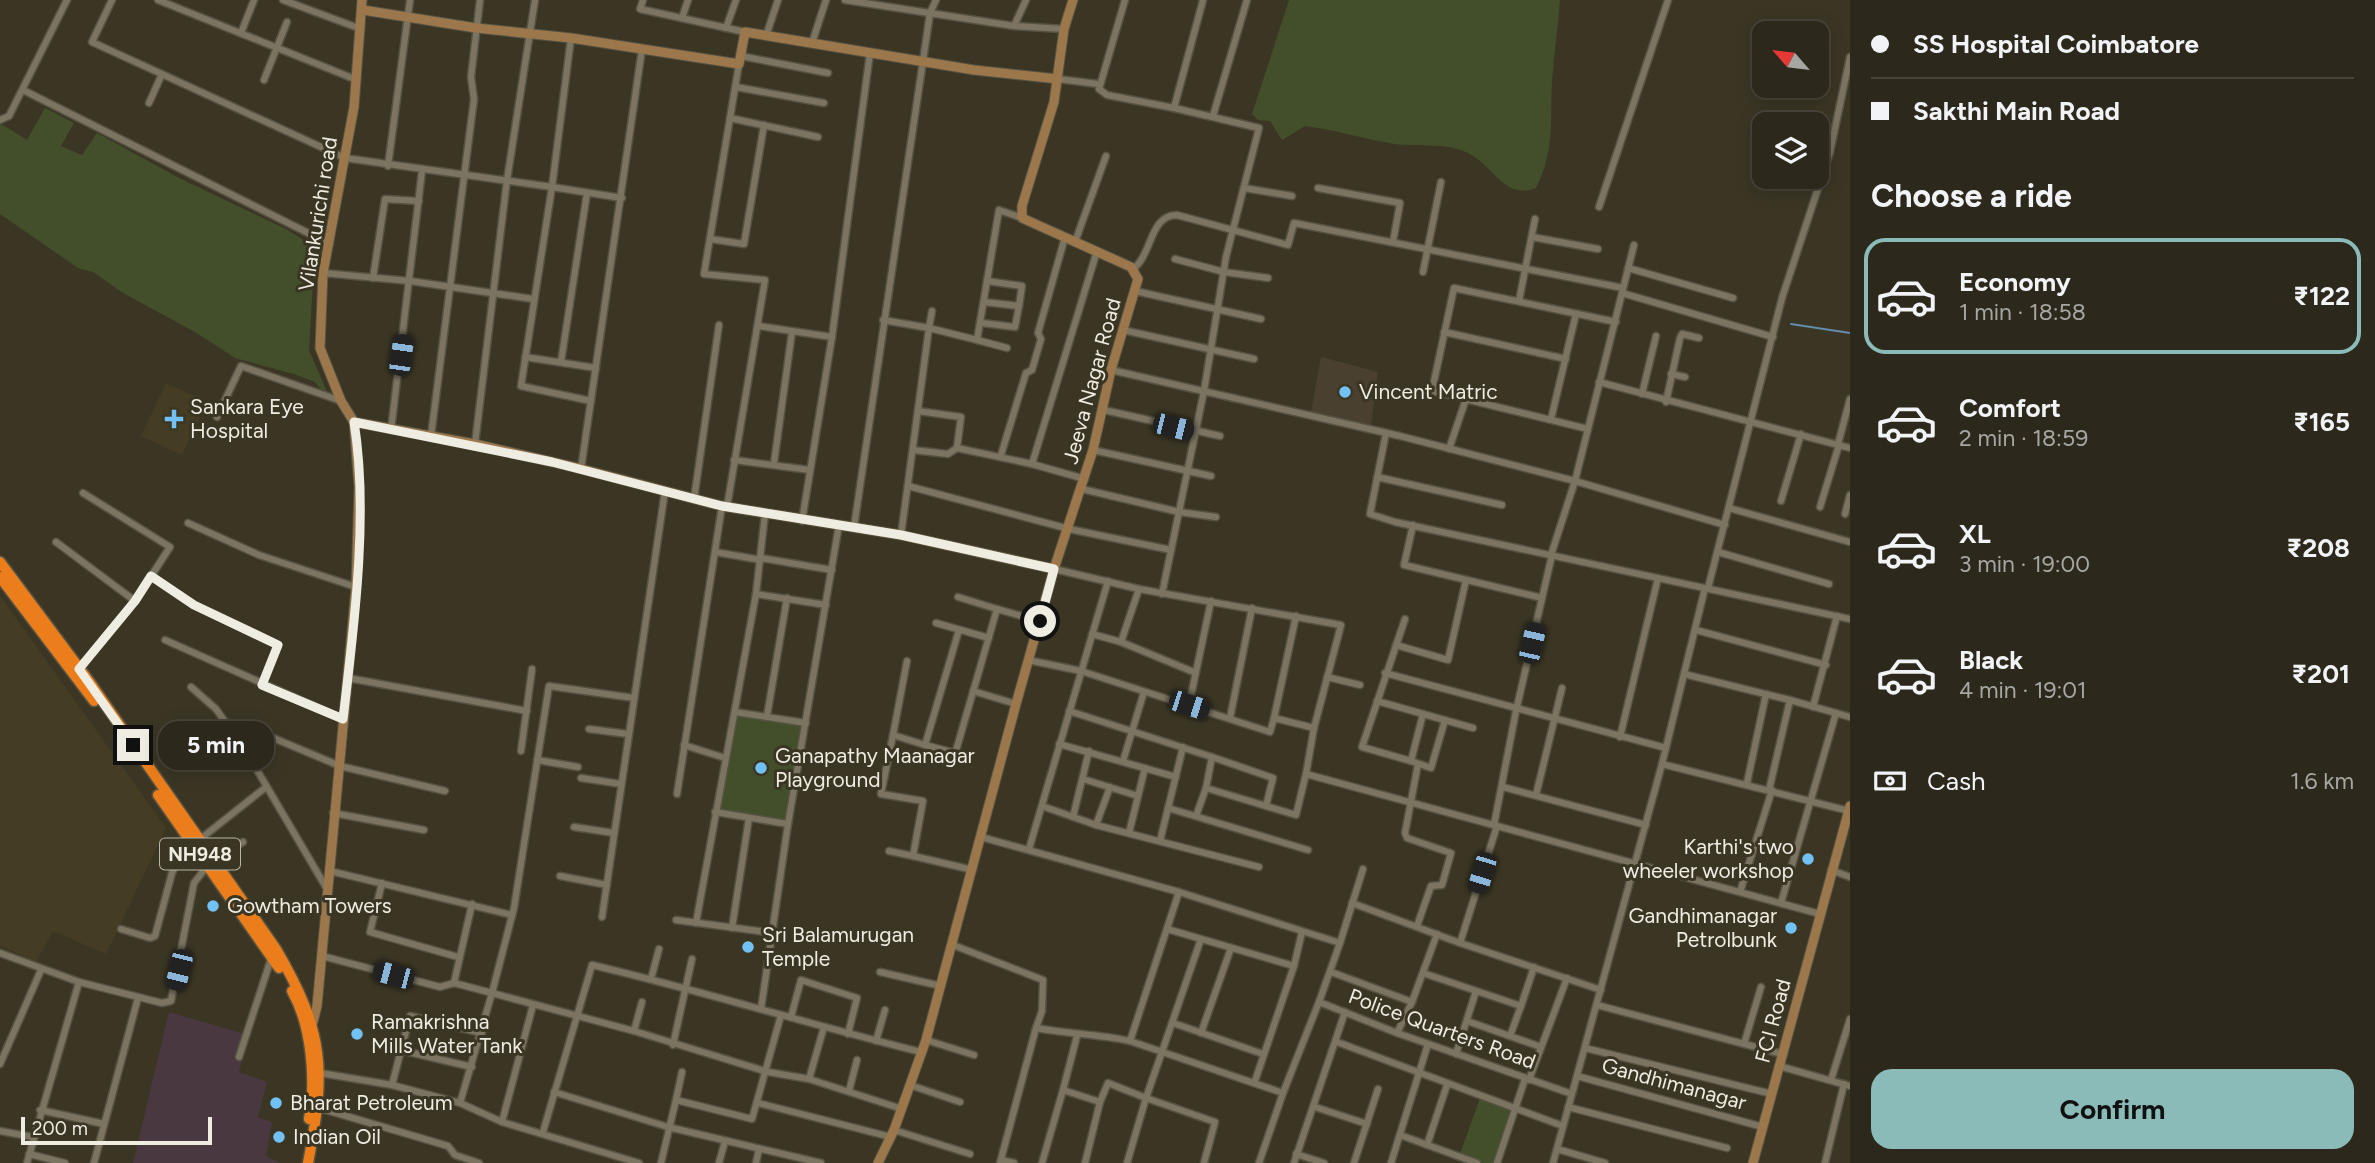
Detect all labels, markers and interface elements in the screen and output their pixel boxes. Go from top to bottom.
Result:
north arrow [1752,21,1829,98]
map controls [1752,21,1829,189]
text: SS Hospital Coimbatore [1913,28,2199,60]
text: Sakthi Main Road [1913,95,2120,127]
button: layers [1752,112,1829,189]
street label: Vilankurichi road [293,135,342,293]
text: Choose a ride [1871,177,2072,215]
icon: car [1875,265,1938,328]
text: Economy [1959,266,2071,298]
text: ₹122 [2293,280,2350,312]
street label: Jeeva Nagar Road [1057,295,1126,467]
text: 1 min · 18:58 [1959,298,2086,326]
car [388,333,415,377]
place label: Vincent Matric [1359,379,1498,404]
marker: Vincent Matric [1337,384,1353,400]
icon: car [1875,391,1938,454]
text: Comfort [1959,392,2061,424]
place label: Sankara Eye Hospital [190,394,304,443]
text: ₹165 [2293,406,2350,438]
marker: Sankara Eye Hospital [164,409,184,429]
car [1151,412,1196,442]
text: 2 min · 18:59 [1959,424,2088,452]
icon: car [1875,517,1938,580]
text: XL [1959,518,1991,550]
text: ₹208 [2287,532,2350,564]
text: 3 min · 19:00 [1959,550,2090,578]
route start [1024,605,1056,637]
car [1518,620,1547,666]
icon: car [1875,643,1938,706]
text: Black [1959,644,2023,676]
text: ₹201 [2292,658,2350,690]
text: 4 min · 19:01 [1959,676,2087,704]
car [1166,689,1213,721]
callout: 5 min [158,720,273,770]
route end [117,729,149,761]
text: 5 min [187,731,245,759]
place label: Ganapathy Maanagar Playground [775,743,975,792]
marker: Ganapathy Maanagar Playground [753,760,769,776]
icon: cash [1871,762,1909,800]
text: Cash [1927,765,1986,797]
text: 1.6 km [2290,767,2354,795]
place label: Karthi's two wheeler workshop [1623,834,1794,883]
road number: NH948 [160,838,240,870]
car [1466,850,1499,896]
marker: Karthi's two wheeler workshop [1800,851,1816,867]
place label: Gowtham Towers [227,893,392,918]
marker: Gowtham Towers [205,898,221,914]
place label: Gandhimanagar Petrolbunk [1629,903,1778,952]
marker: Gandhimanagar Petrolbunk [1783,920,1799,936]
place label: Sri Balamurugan Temple [762,922,914,971]
marker: Sri Balamurugan Temple [740,939,756,955]
car [164,947,195,993]
car [370,959,417,991]
street label: FCI Road [1749,976,1796,1066]
street label: Police Quarters Road [1345,983,1539,1074]
place label: Ramakrishna Mills Water Tank [371,1009,523,1058]
marker: Ramakrishna Mills Water Tank [349,1026,365,1042]
street label: Gandhimanagar [1599,1052,1749,1115]
button: Confirm [1871,1069,2354,1149]
place label: Bharat Petroleum [290,1090,453,1115]
marker: Bharat Petroleum [268,1095,284,1111]
scale bar [21,1114,212,1146]
text: 200 m [32,1117,88,1140]
place label: Indian Oil [293,1124,381,1149]
marker: Indian Oil [271,1129,287,1145]

